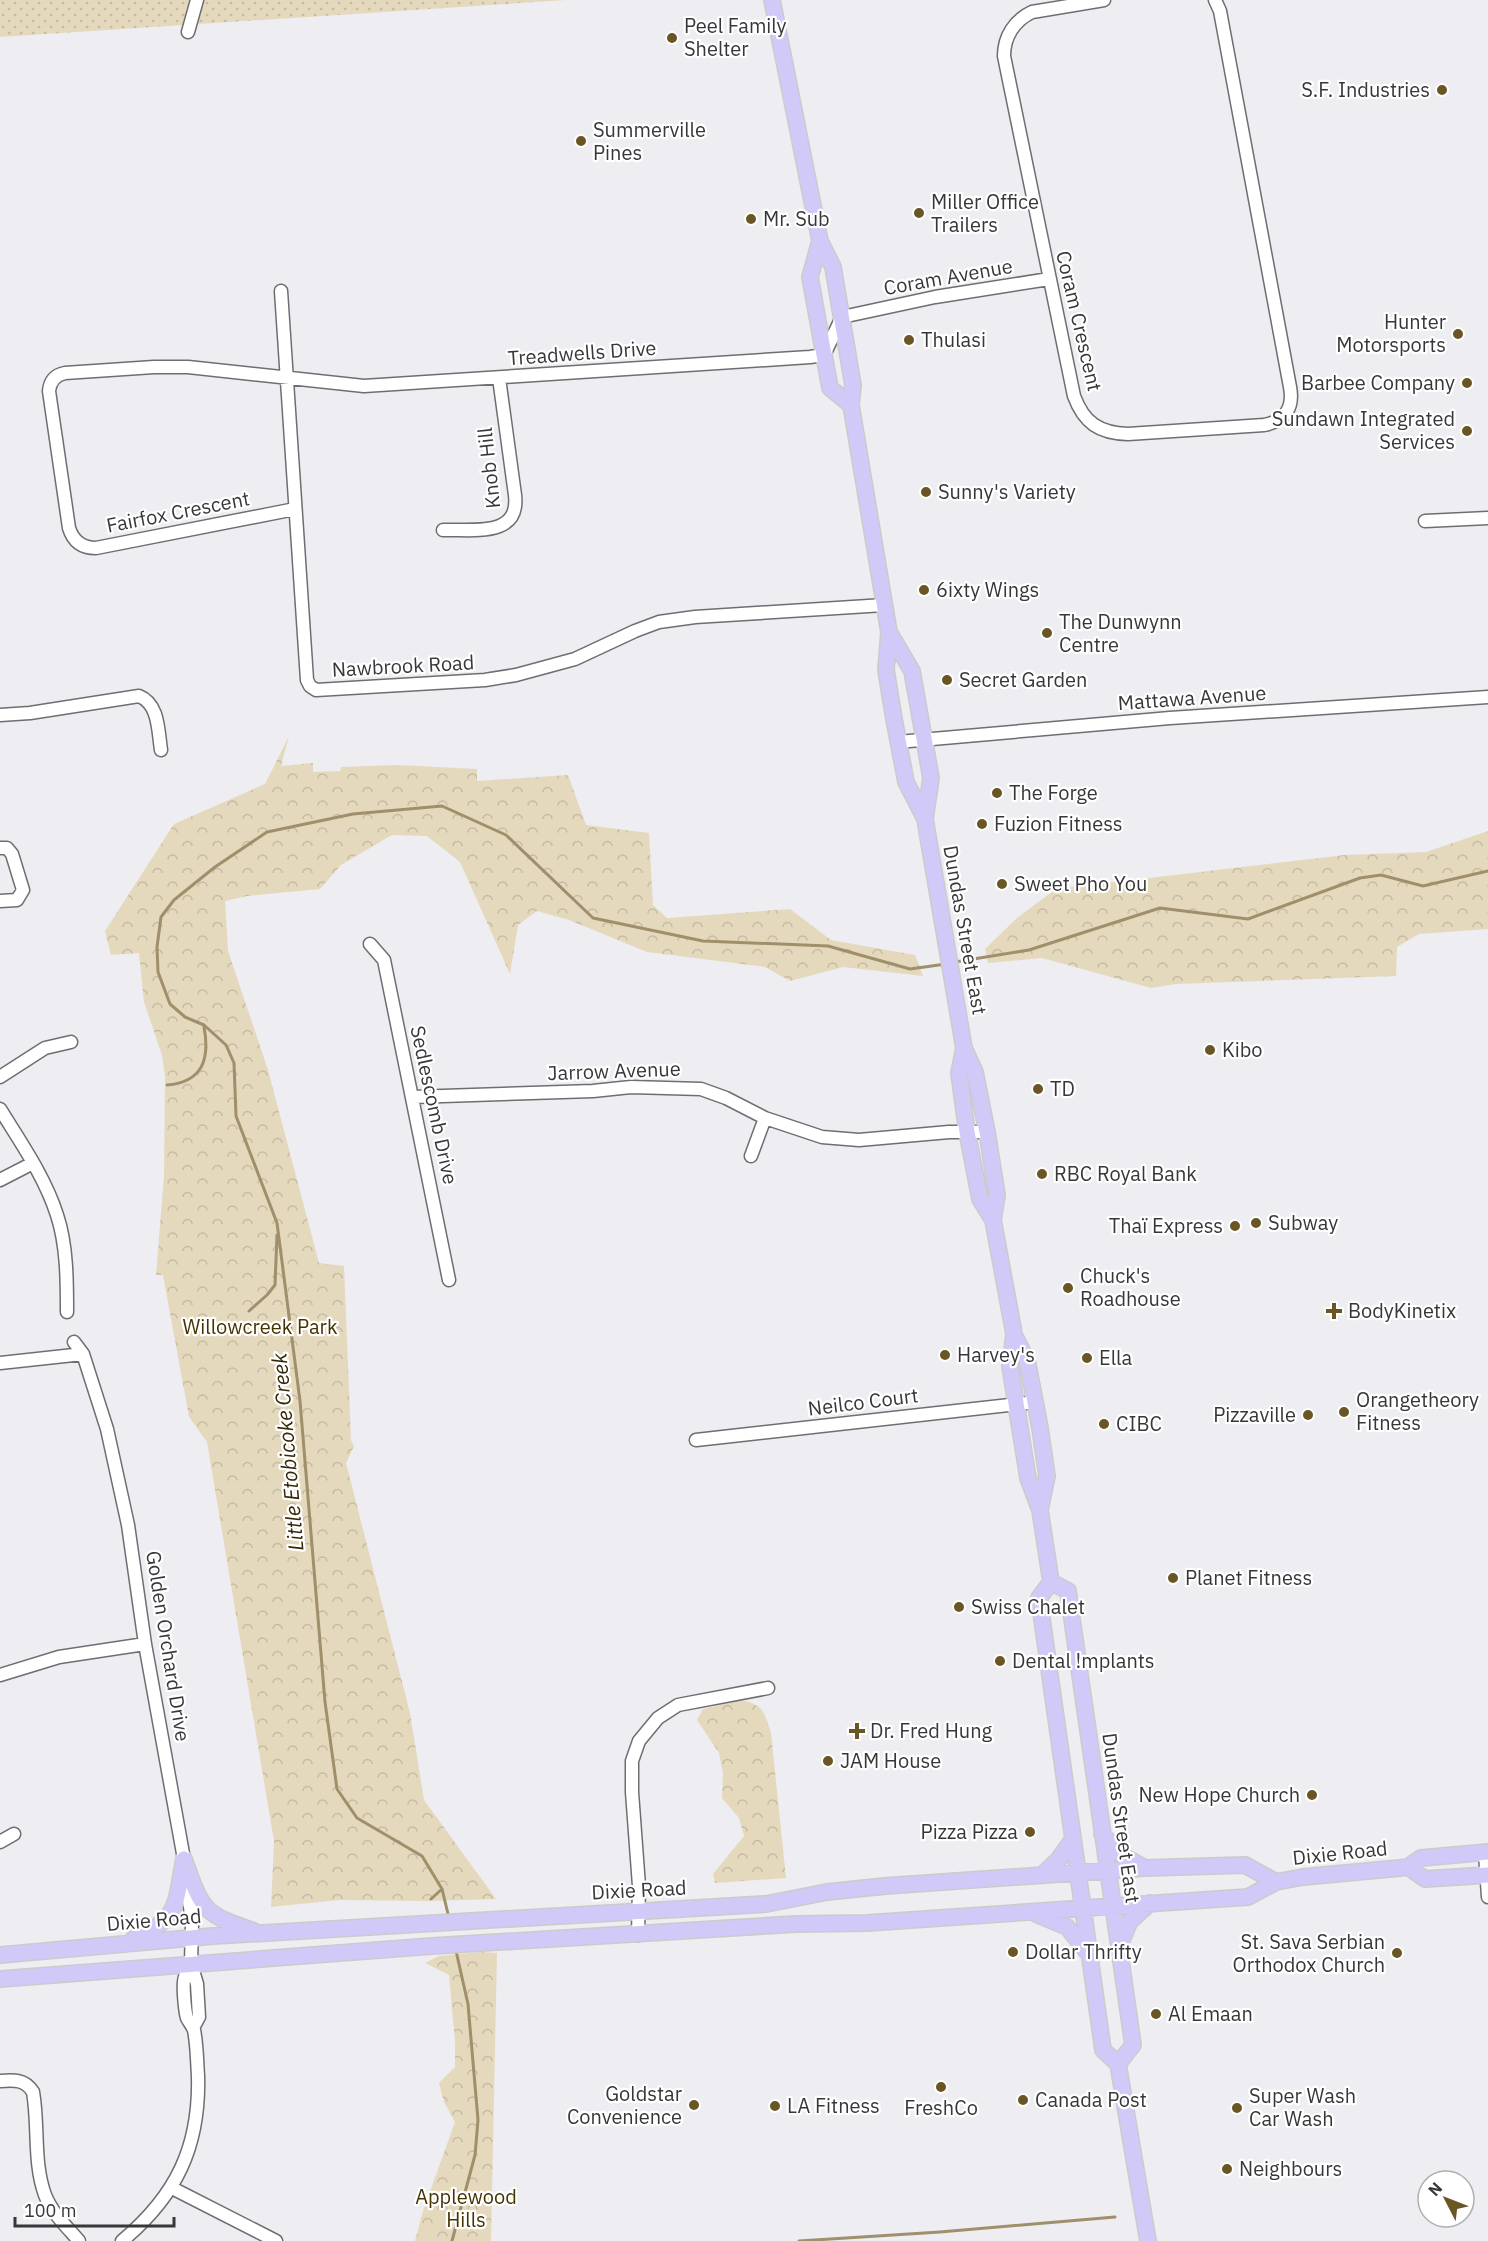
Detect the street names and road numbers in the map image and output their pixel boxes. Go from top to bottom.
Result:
street label: Coram Crescent [1050,248,1109,394]
street label: Coram Avenue [881,252,1015,301]
street label: Treadwells Drive [507,334,657,371]
street label: Knob Hill [471,426,506,510]
street label: Fairfox Crescent [104,484,252,539]
street label: Nawbrook Road [331,648,475,683]
street label: Mattawa Avenue [1117,679,1267,716]
street label: Dundas Street East [937,843,994,1017]
street label: Sedlescomb Drive [404,1023,465,1187]
street label: Jarrow Avenue [547,1055,681,1086]
street label: Neilco Court [806,1381,920,1422]
street label: Golden Orchard Drive [140,1549,197,1743]
street label: Dundas Street East [1096,1731,1147,1905]
street label: Dixie Road [1291,1834,1389,1871]
street label: Dixie Road [591,1874,687,1905]
street label: Dixie Road [105,1902,203,1937]

